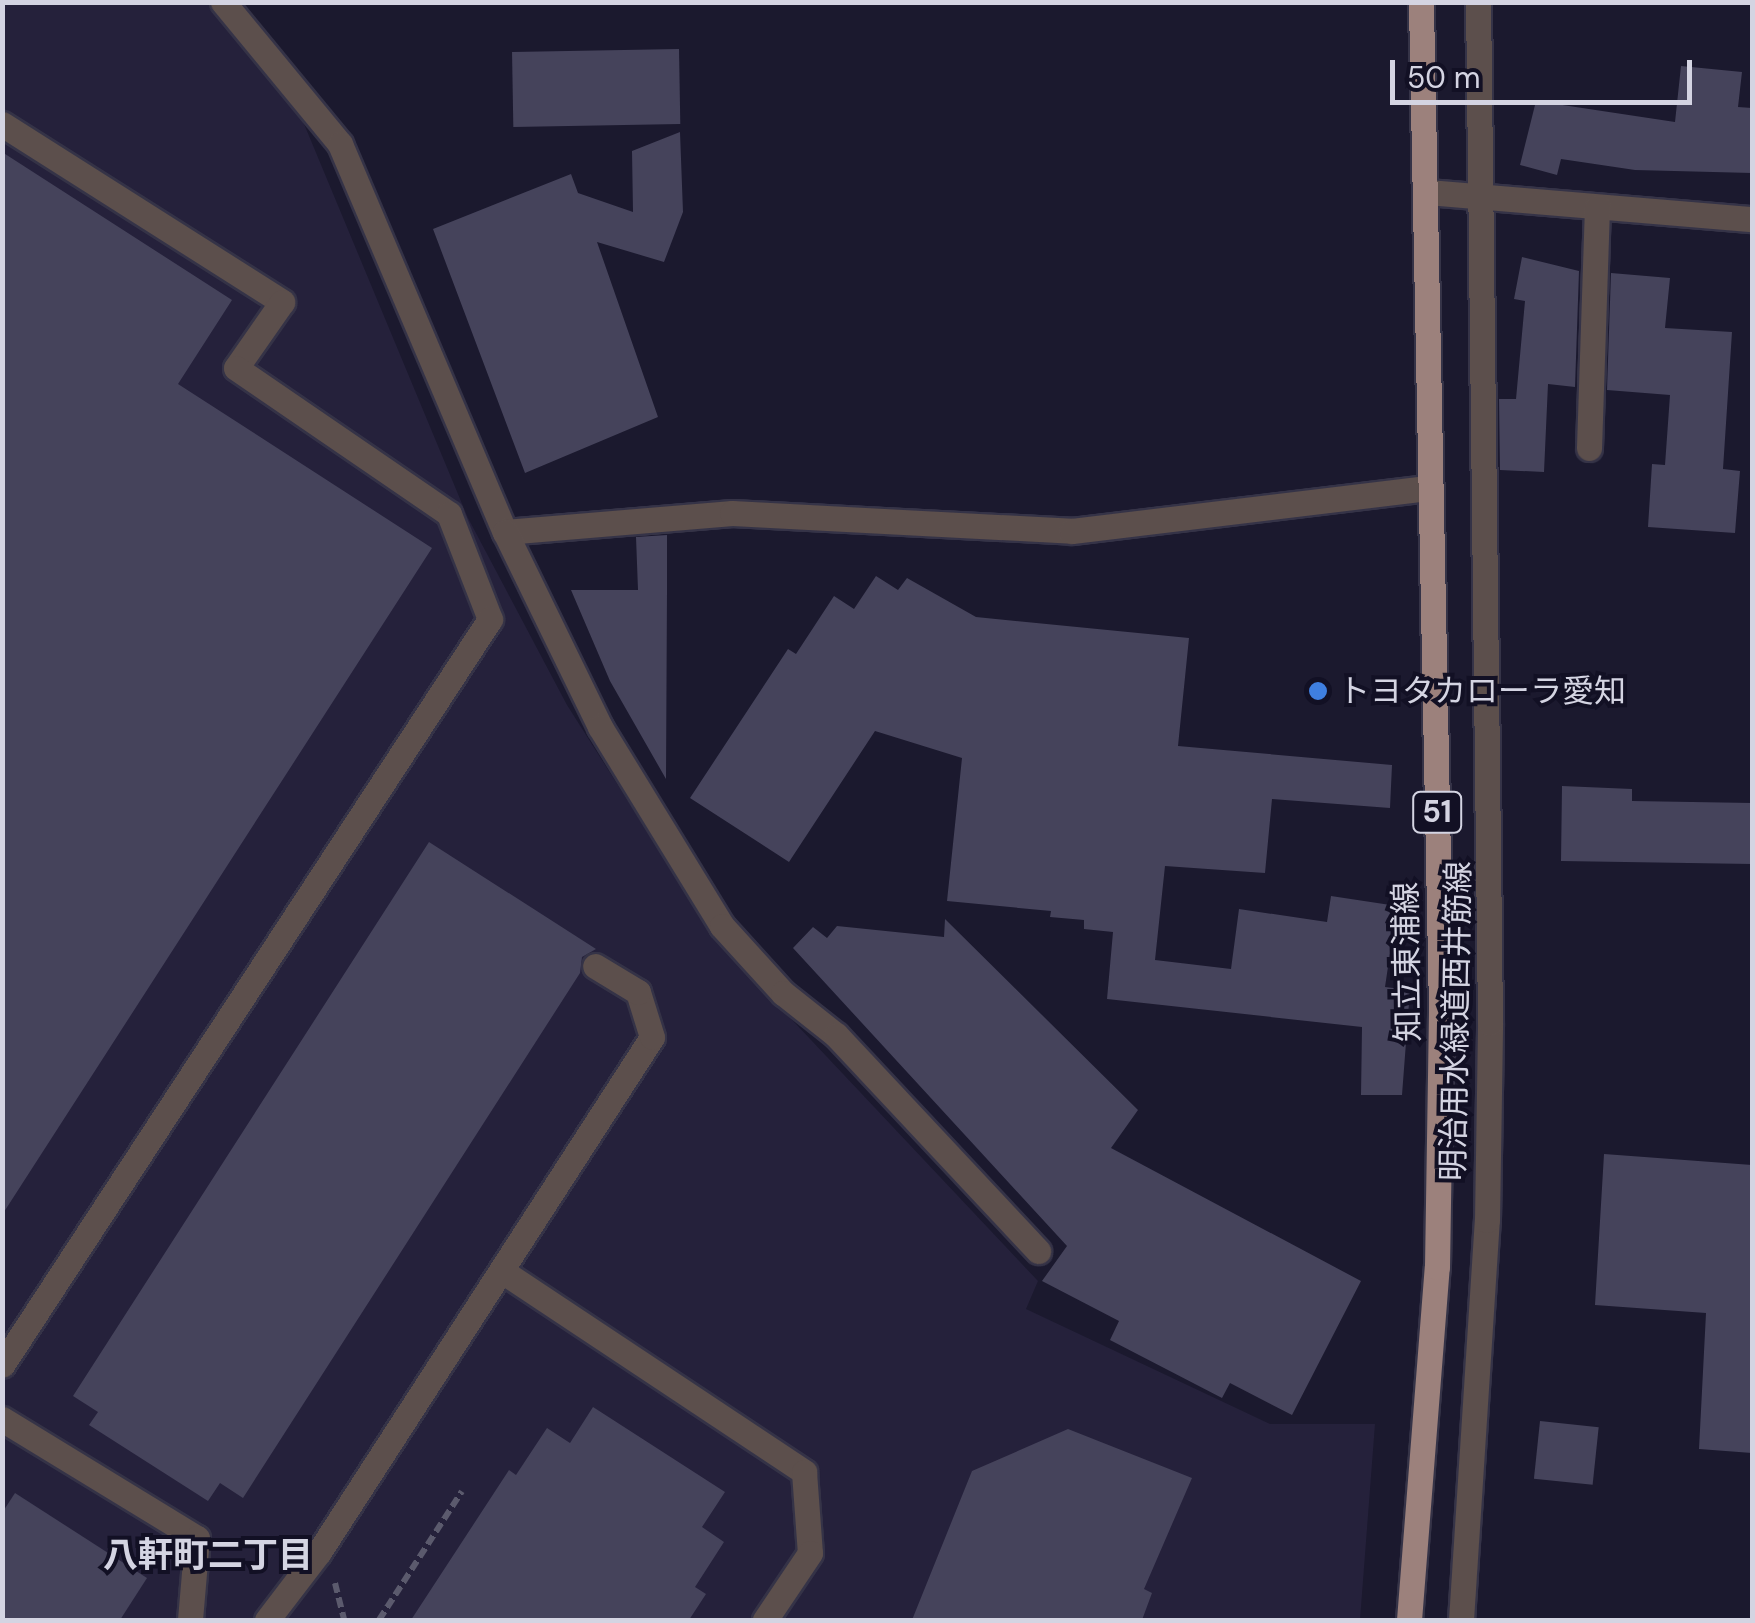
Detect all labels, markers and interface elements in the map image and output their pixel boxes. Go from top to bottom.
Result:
scale bar [1395,40,1698,102]
text: 50 m [1407,58,1481,97]
place label: トヨタカローラ愛知 [1338,672,1626,710]
marker: トヨタカローラ愛知 [1307,680,1329,702]
road number: 51 [1412,787,1462,837]
street label: 明治用水緑道西井筋線 [1434,861,1478,1181]
street label: 知立東浦線 [1386,882,1428,1042]
district label: 八軒町二丁目 [103,1534,313,1576]

